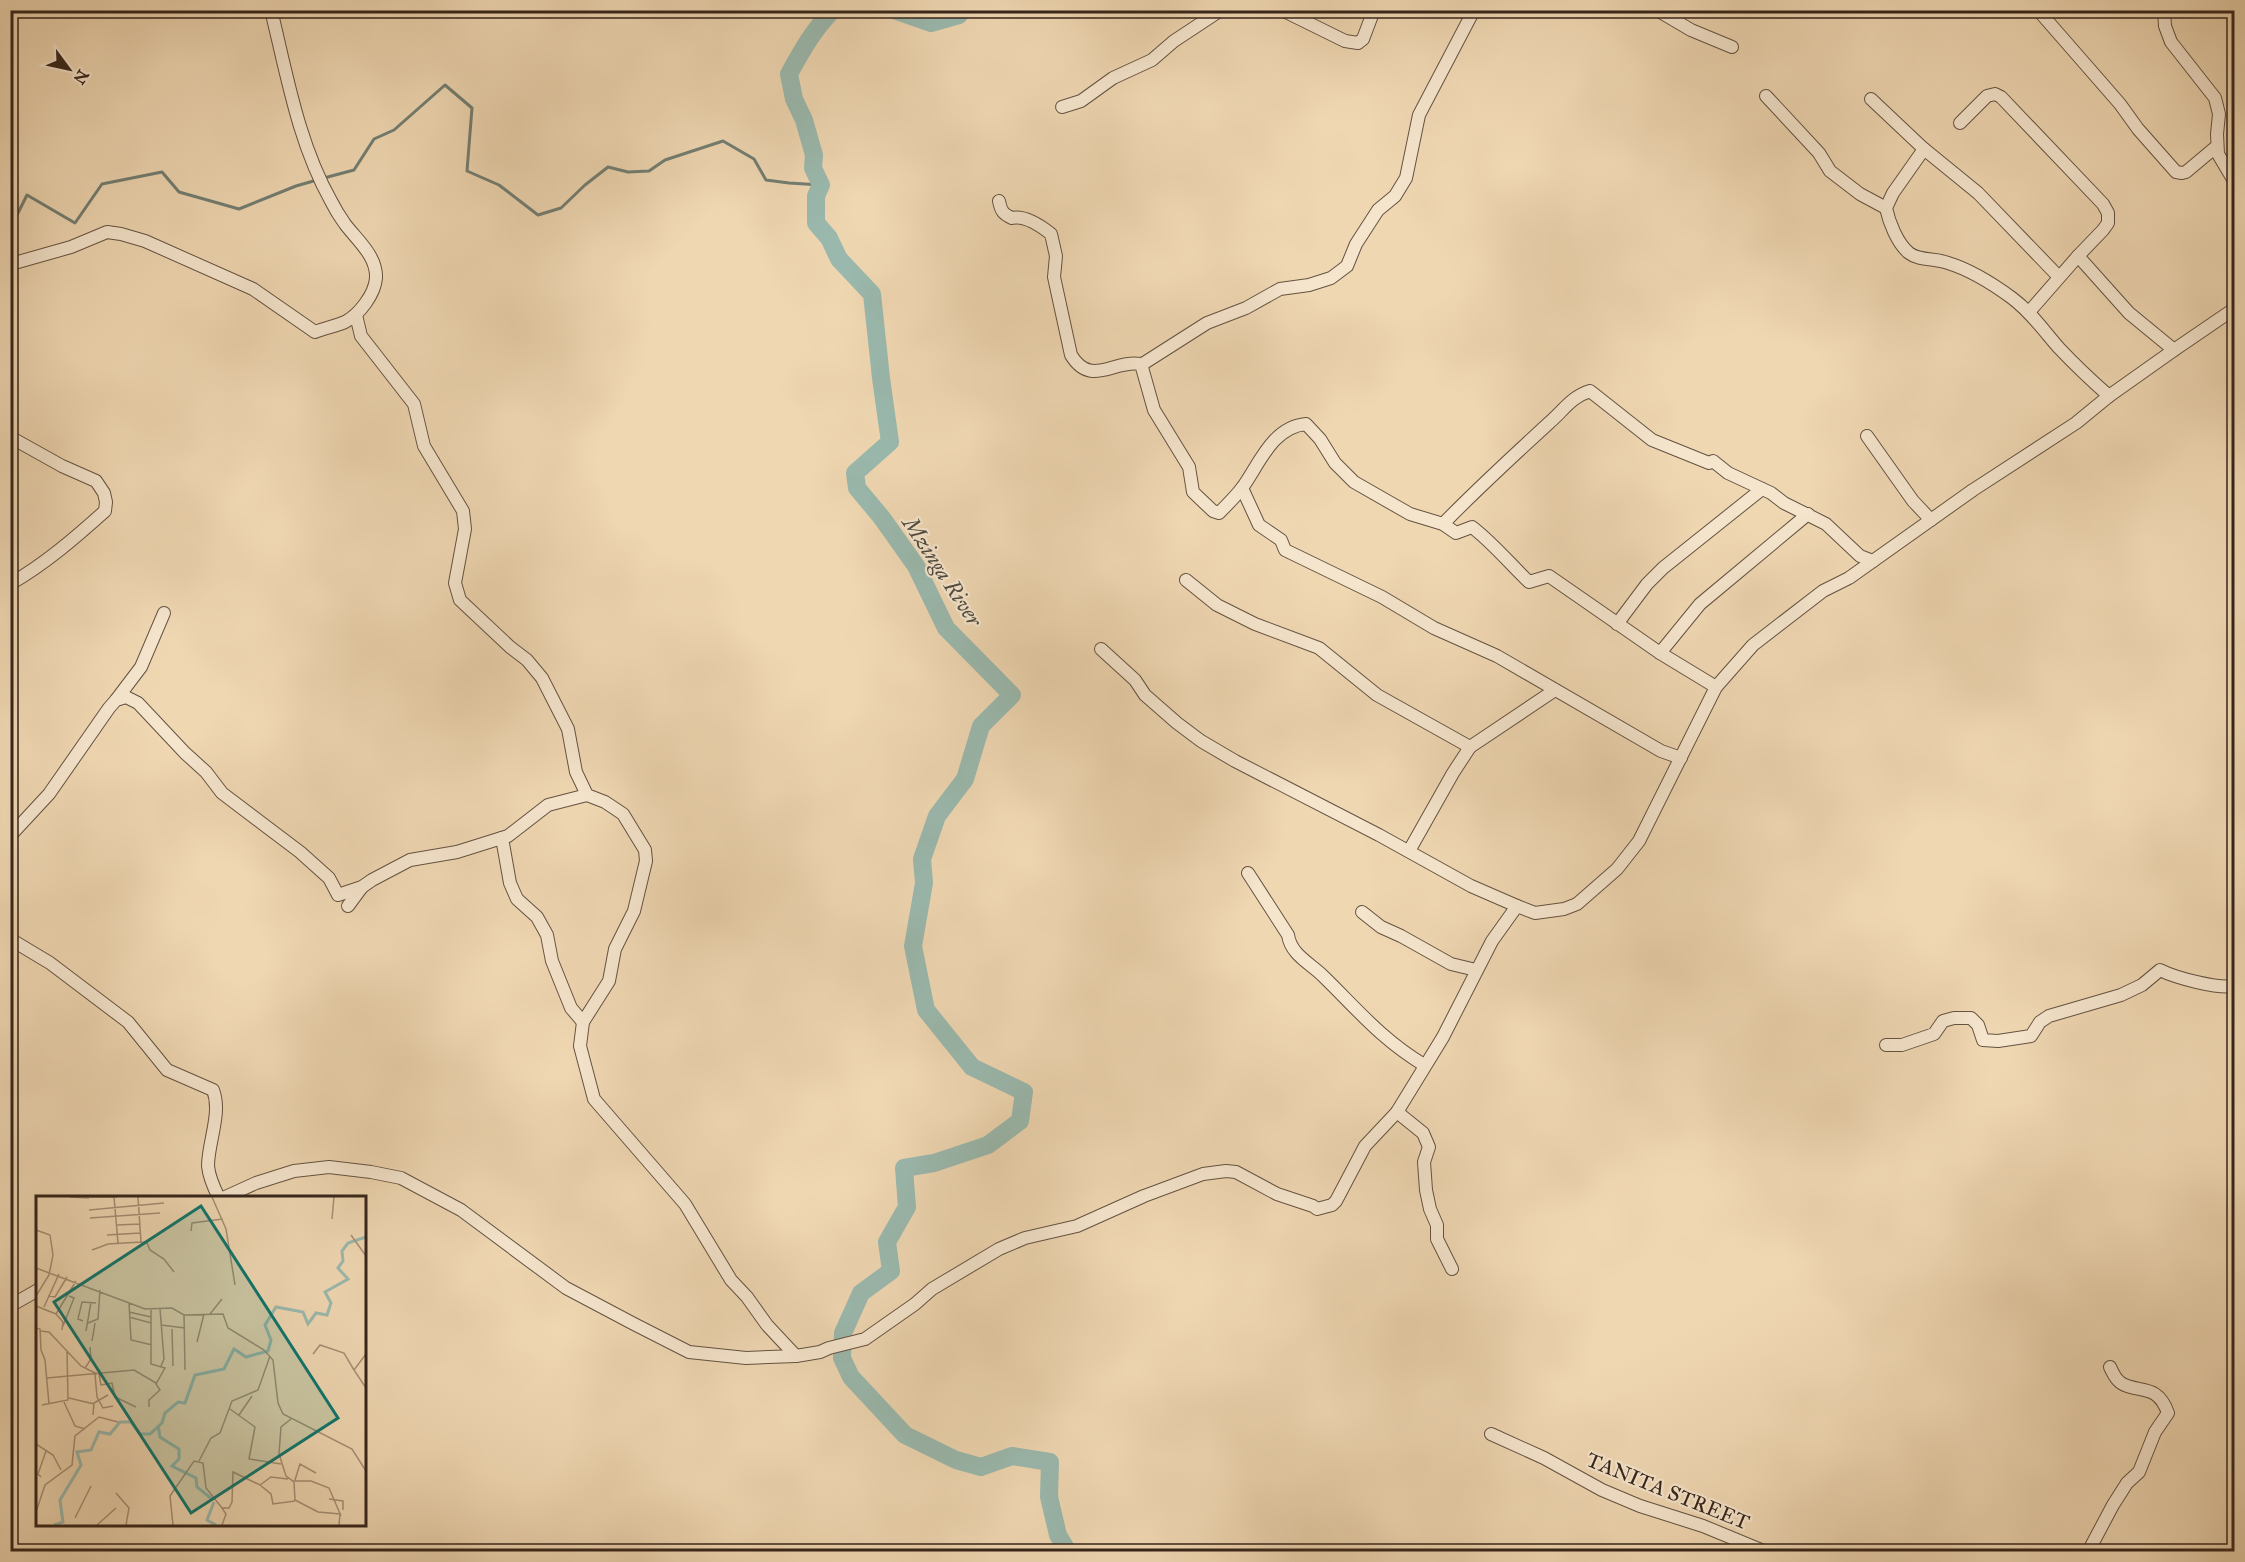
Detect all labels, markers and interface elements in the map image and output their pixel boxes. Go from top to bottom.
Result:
north arrow [39,39,99,99]
text: N [69,66,93,88]
water label: Mzinga River [896,510,989,633]
inset map [36,1196,366,1526]
street label: TANITA STREET [1583,1446,1753,1536]

